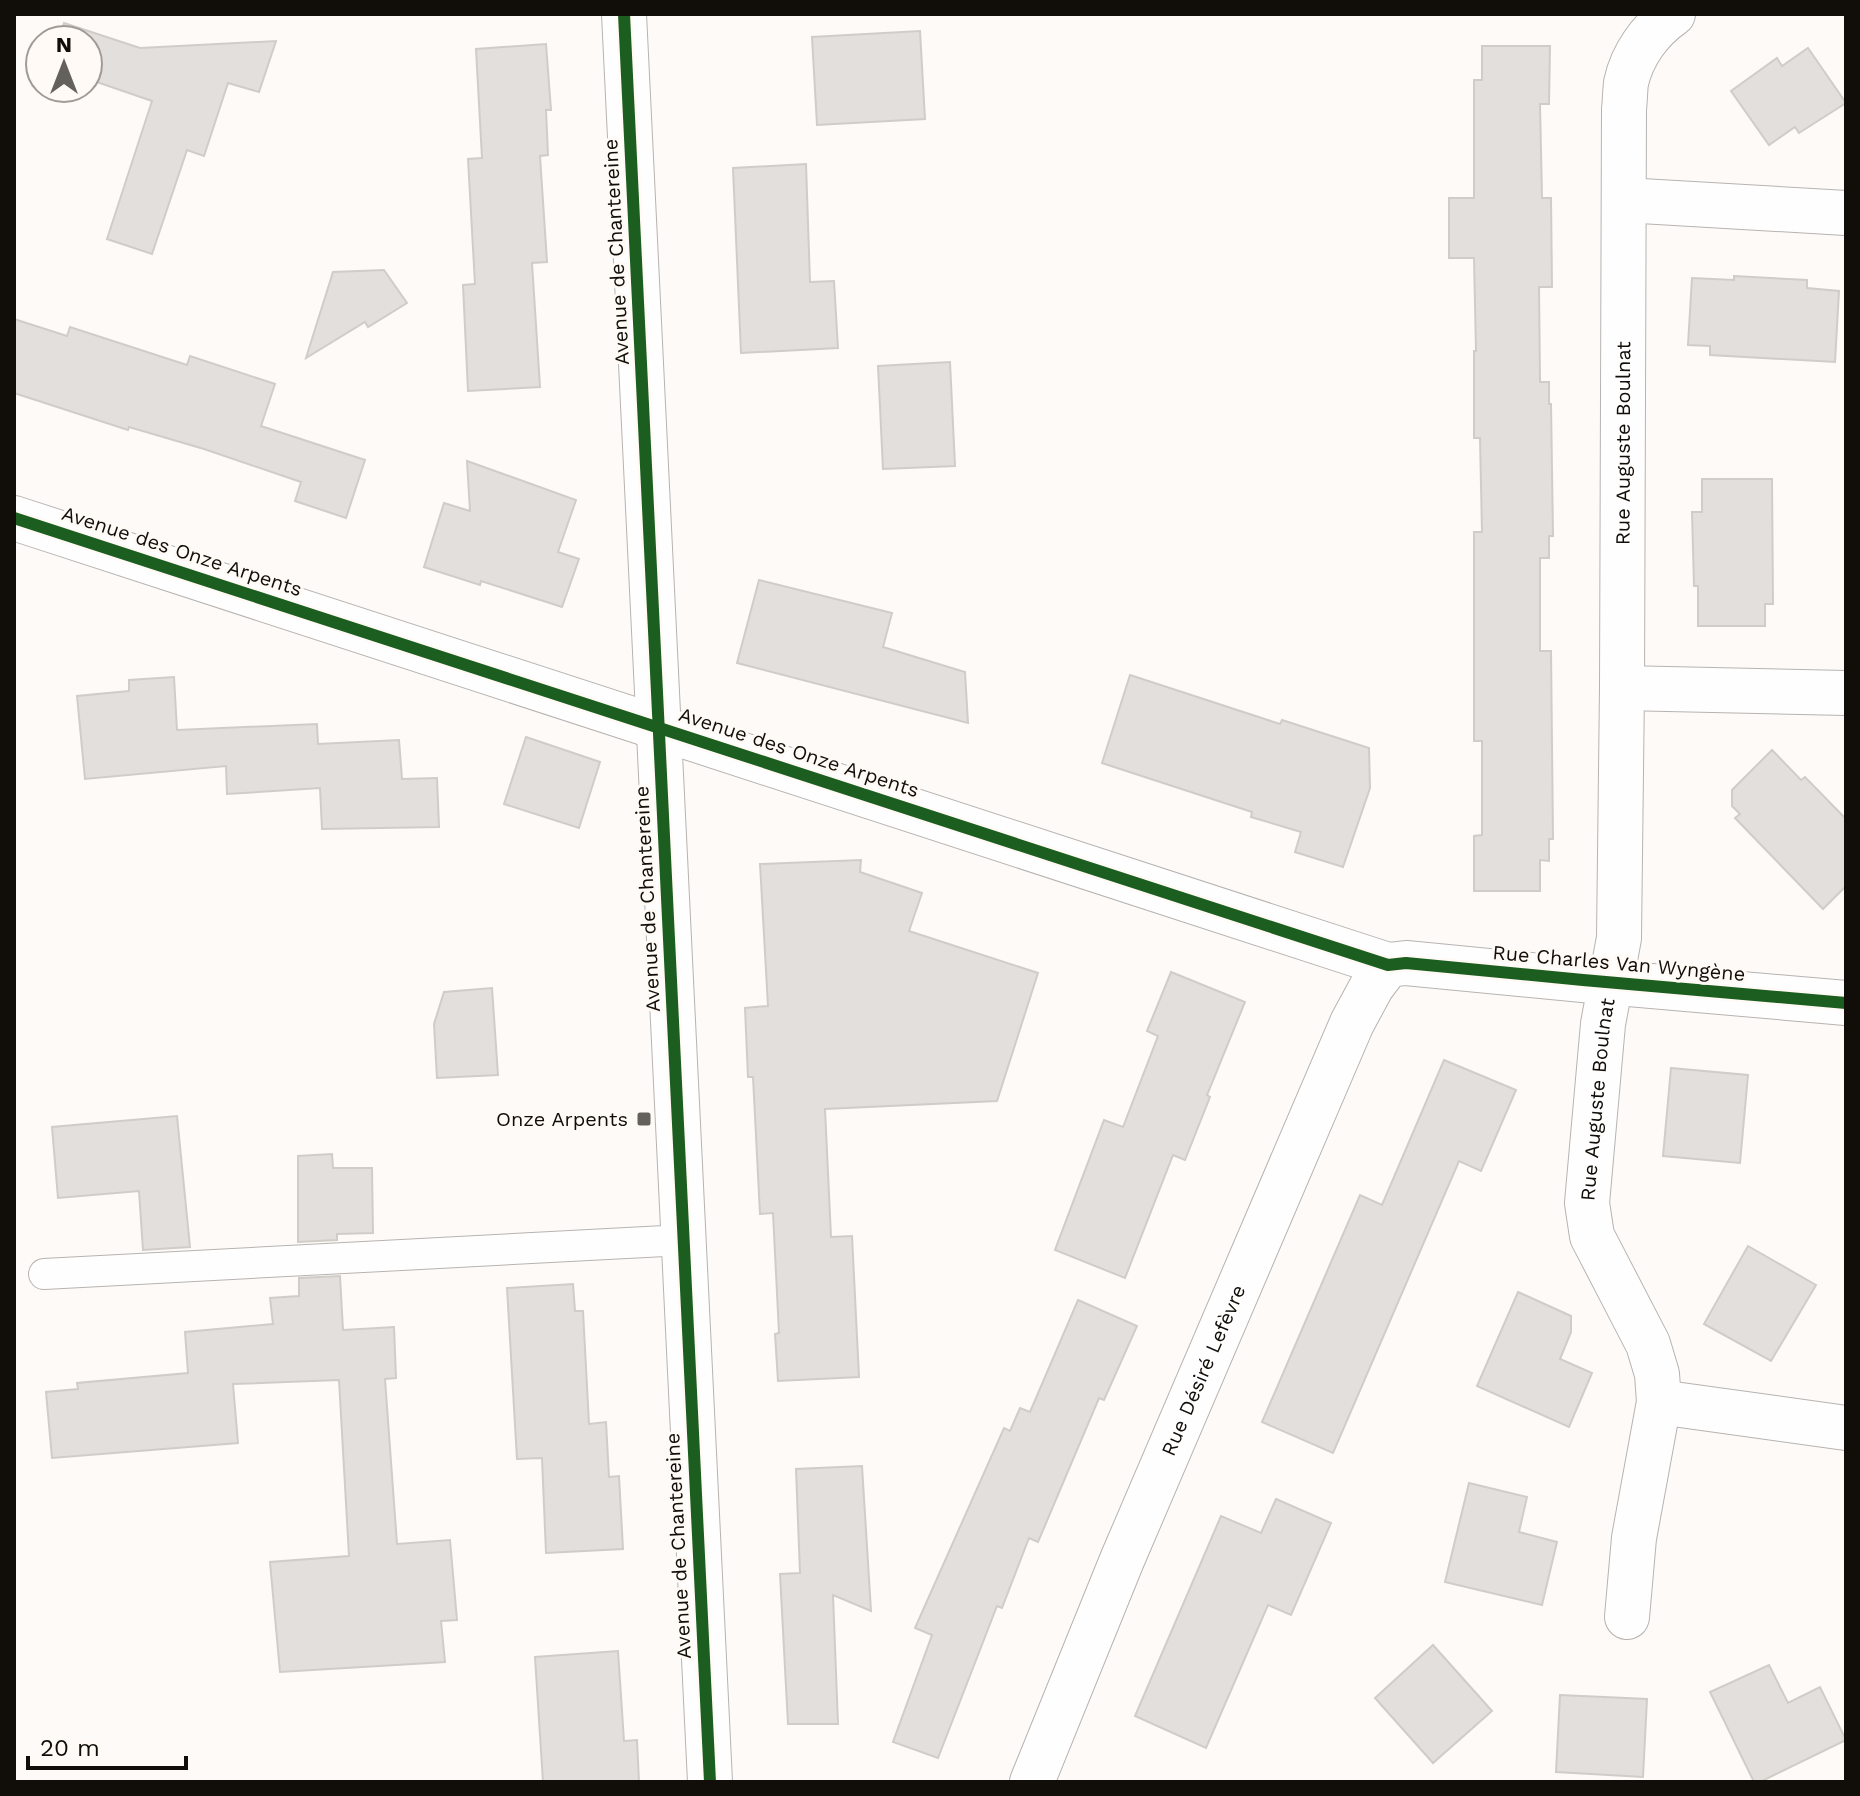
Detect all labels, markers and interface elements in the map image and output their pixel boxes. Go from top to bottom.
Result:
north arrow [24,24,104,104]
text: N [56,32,72,57]
street label: Avenue de Chantereine [598,138,634,366]
street label: Rue Auguste Boulnat [1610,341,1635,545]
street label: Avenue des Onze Arpents [59,501,305,601]
street label: Avenue des Onze Arpents [676,702,922,802]
street label: Avenue de Chantereine [629,785,665,1013]
street label: Rue Charles Van Wyngène [1492,940,1746,986]
street label: Rue Auguste Boulnat [1575,995,1620,1202]
place label: Onze Arpents [496,1107,628,1131]
marker: Onze Arpents [635,1110,653,1128]
street label: Rue Désiré Lefèvre [1156,1281,1250,1459]
street label: Avenue de Chantereine [660,1432,696,1660]
scale bar [28,1720,186,1770]
text: 20 m [40,1734,100,1762]

